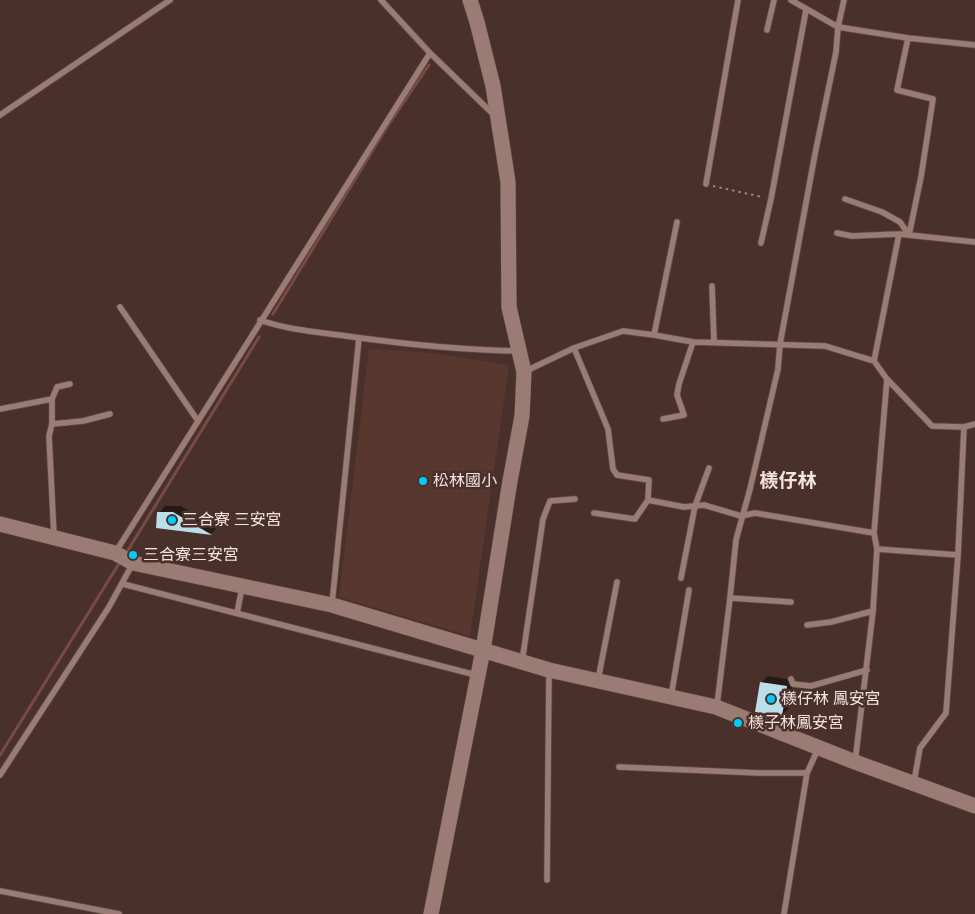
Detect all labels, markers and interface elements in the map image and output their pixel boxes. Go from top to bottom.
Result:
place label: 松林國小 [433,471,497,491]
district label: 檨仔林 [760,471,816,493]
marker: 松林國小 [417,475,429,487]
place label: 三合寮 三安宮 [182,510,282,530]
marker: 三合寮 三安宮 [166,514,178,526]
place label: 三合寮三安宮 [143,545,239,565]
marker: 三合寮三安宮 [127,549,139,561]
place label: 檨仔林 鳳安宮 [781,689,881,709]
marker: 檨仔林 鳳安宮 [765,693,777,705]
place label: 檨子林鳳安宮 [748,713,844,733]
marker: 檨子林鳳安宮 [732,717,744,729]

